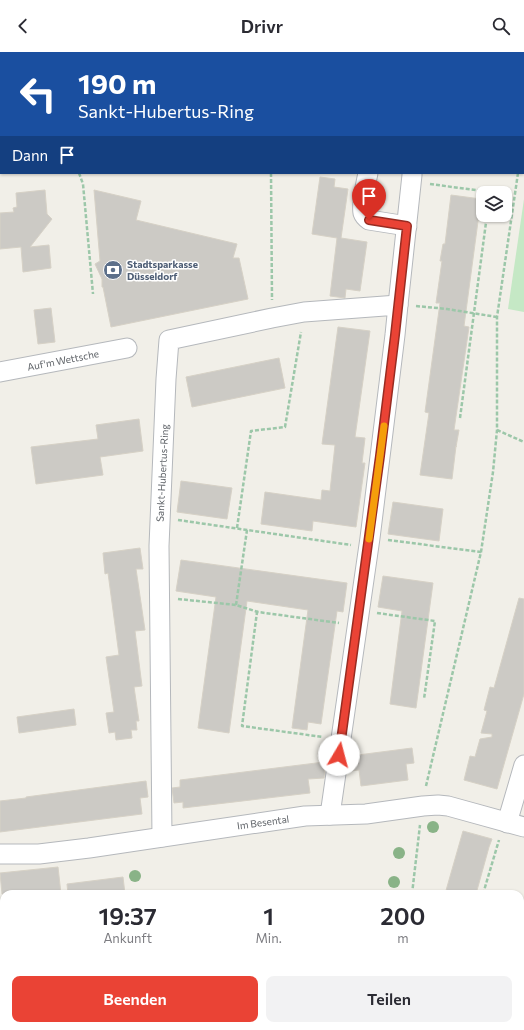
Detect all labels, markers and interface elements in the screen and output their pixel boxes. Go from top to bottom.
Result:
icon: back [12,15,34,37]
text: Drivr [241,15,283,37]
icon: search [490,15,512,37]
text: 190 m [78,66,156,100]
icon: left [12,68,64,120]
text: Sankt-Hubertus-Ring [78,100,254,122]
icon: arrive [56,144,78,166]
text: Dann [12,146,48,164]
pin [352,179,386,220]
icon: arrive [358,185,380,207]
map controls [476,186,512,222]
button: layers [476,186,512,222]
place label: Stadtsparkasse Düsseldorf [127,258,198,282]
bank icon: Stadtsparkasse Düsseldorf [102,259,124,281]
street label: Auf'm Wettsche [26,347,100,373]
street label: Sankt-Hubertus-Ring [153,423,171,522]
position arrow [318,734,360,776]
street label: Im Besental [236,812,290,832]
text: 19:37 [99,901,157,930]
text: 1 [263,901,274,930]
text: 200 [380,901,425,930]
text: Ankunft [103,930,152,946]
text: Min. [255,930,282,946]
text: m [397,930,409,946]
button: Beenden [12,976,258,1022]
button: Teilen [266,976,512,1022]

